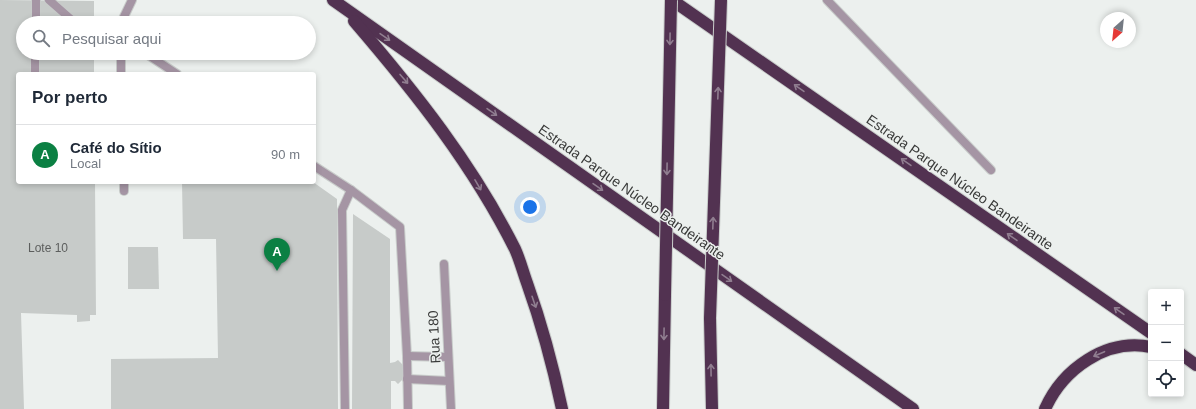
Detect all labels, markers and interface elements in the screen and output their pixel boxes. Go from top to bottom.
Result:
north arrow [1100,12,1136,48]
search box [16,16,316,60]
icon: search [30,27,52,49]
text: Pesquisar aqui [62,30,161,47]
one-way arrow [667,32,674,45]
one-way arrow [379,33,390,41]
one-way arrow [399,74,408,84]
one-way arrow [794,84,805,92]
one-way arrow [714,87,721,100]
text: Por perto [32,88,108,107]
one-way arrow [486,108,497,116]
street label: Estrada Parque Núcleo Bandeirante [864,111,1057,253]
street label: Estrada Parque Núcleo Bandeirante [536,121,729,263]
text: Café do Sítio [70,139,162,156]
text: A [40,147,50,162]
text: 90 m [271,147,300,162]
text: Local [70,156,101,171]
one-way arrow [901,158,912,166]
one-way arrow [664,162,671,175]
one-way arrow [475,179,483,191]
one-way arrow [592,183,603,191]
your location [520,197,540,217]
one-way arrow [709,217,717,230]
one-way arrow [1007,233,1018,241]
pin: A [264,238,290,271]
house number: Lote 10 [28,241,68,255]
one-way arrow [721,274,732,282]
map controls [1148,289,1184,397]
button: + [1148,289,1184,325]
one-way arrow [531,296,538,309]
one-way arrow [1114,307,1125,315]
street label: Rua 180 [425,310,443,364]
button: − [1148,325,1184,361]
one-way arrow [660,327,668,340]
one-way arrow [1094,351,1106,358]
button: locate [1148,361,1184,397]
one-way arrow [707,364,715,377]

